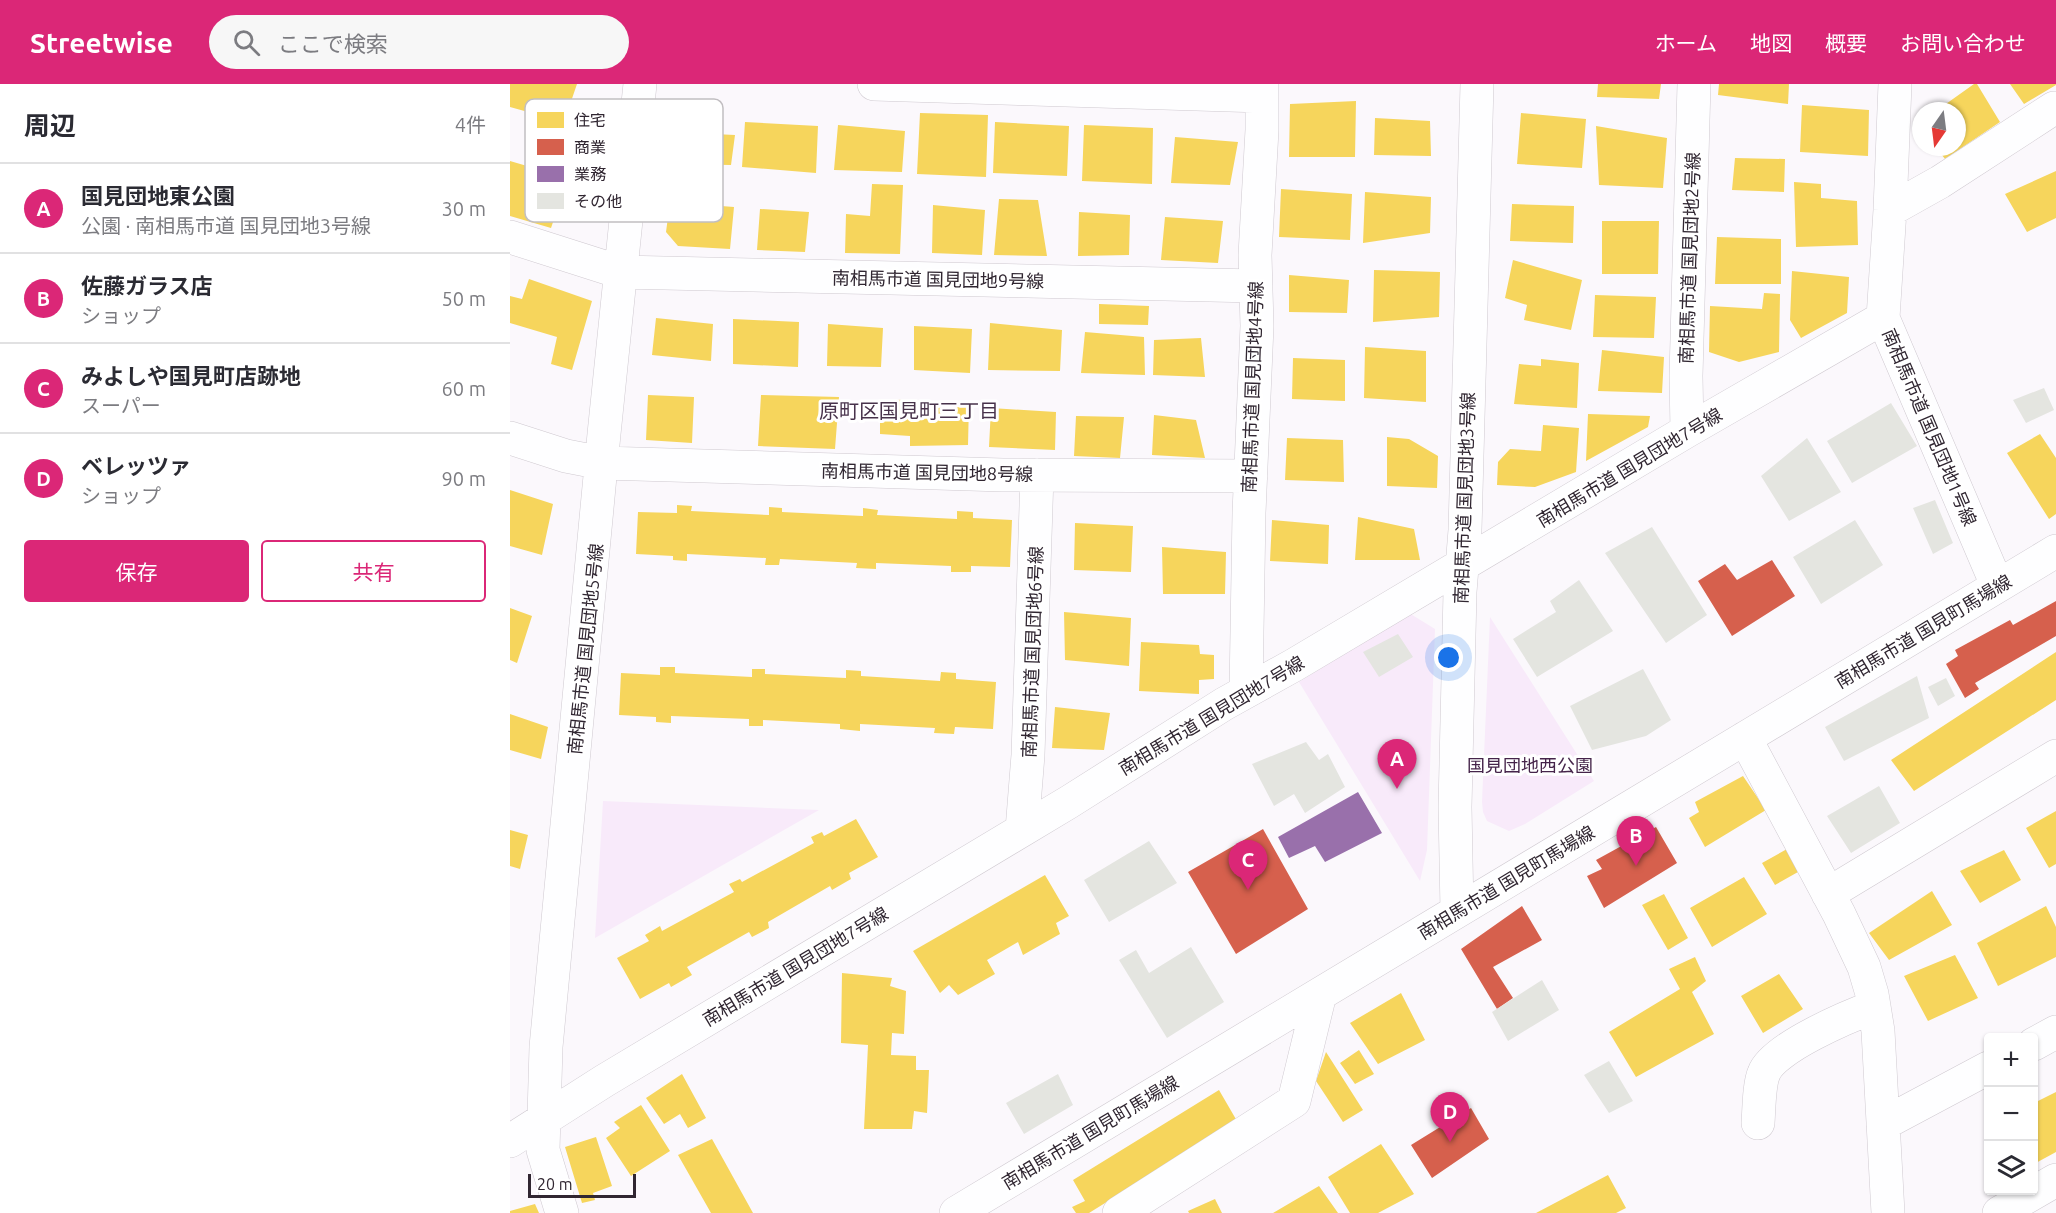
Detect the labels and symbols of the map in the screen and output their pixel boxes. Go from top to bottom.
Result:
legend [525,99,723,222]
north arrow [1912,102,1966,156]
text: 住宅 [574,111,606,129]
text: 商業 [574,138,606,156]
street label: 南相馬市道 国見団地2号線 [1675,152,1703,364]
text: 業務 [574,165,606,183]
text: その他 [574,192,622,210]
street label: 南相馬市道 国見団地9号線 [832,267,1044,291]
street label: 南相馬市道 国見団地4号線 [1238,281,1266,493]
street label: 南相馬市道 国見団地1号線 [1879,325,1981,529]
street label: 南相馬市道 国見団地3号線 [1450,392,1478,604]
district label: 原町区国見町三丁目 [819,399,999,422]
street label: 南相馬市道 国見団地7号線 [1533,404,1725,530]
street label: 南相馬市道 国見団地8号線 [821,460,1033,484]
street label: 南相馬市道 国見団地5号線 [564,542,606,756]
street label: 南相馬市道 国見団地6号線 [1018,546,1046,758]
street label: 南相馬市道 国見町馬場線 [1831,570,2015,692]
your location [1434,643,1463,672]
street label: 南相馬市道 国見団地7号線 [1115,652,1307,778]
pin: A [1378,740,1416,789]
park label: 国見団地西公園 [1467,755,1593,775]
pin: B [1616,816,1656,866]
street label: 南相馬市道 国見町馬場線 [1414,821,1598,943]
pin: C [1228,840,1268,890]
street label: 南相馬市道 国見団地7号線 [699,903,891,1029]
street label: 南相馬市道 国見町馬場線 [998,1071,1182,1193]
pin: D [1430,1092,1470,1142]
scale bar [528,1171,636,1198]

